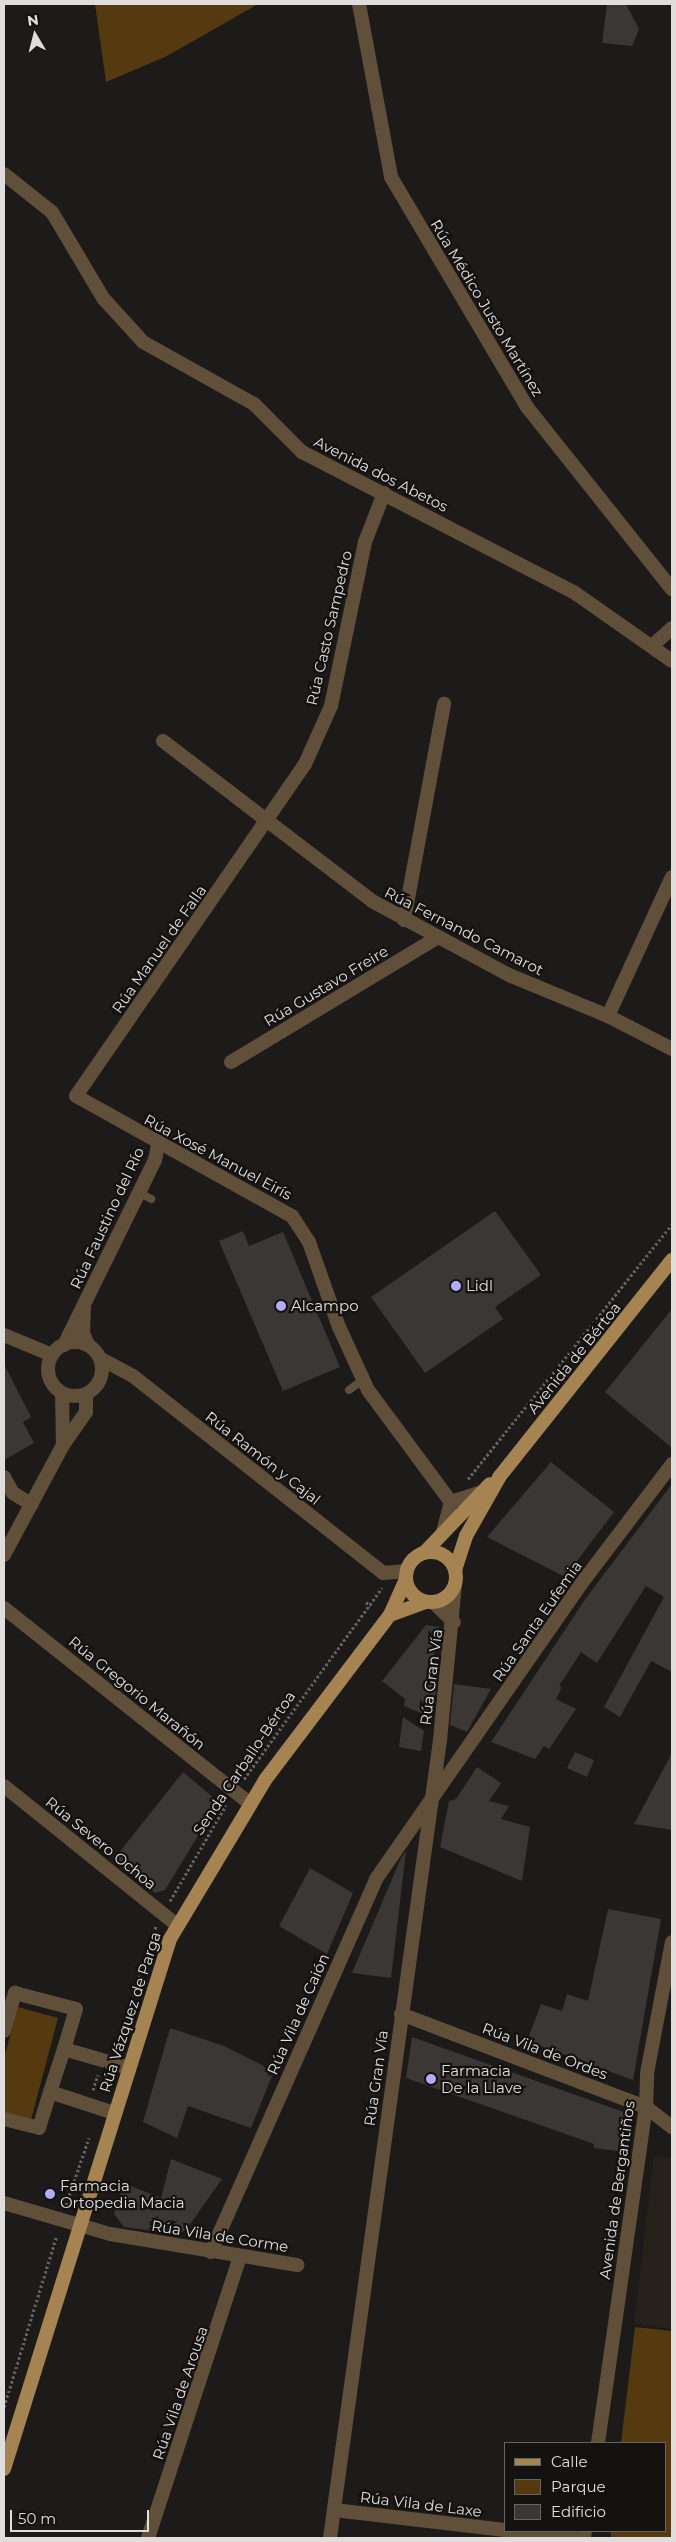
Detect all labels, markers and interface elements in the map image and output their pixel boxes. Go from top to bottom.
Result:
north arrow [10,10,60,60]
text: N [26,10,40,30]
street label: Rúa Médico Justo Martínez [427,216,547,400]
street label: Avenida dos Abetos [311,432,451,516]
street label: Rúa Casto Sampedro [302,549,356,707]
street label: Rúa Manuel de Falla [108,881,210,1017]
street label: Rúa Fernando Camarot [382,883,546,979]
street label: Rúa Gustavo Freire [261,942,391,1030]
street label: Rúa Xosé Manuel Eirís [141,1110,295,1204]
street label: Rúa Faustino del Río [66,1144,148,1292]
place label: Lidl [466,1277,493,1295]
marker: Lidl [450,1280,462,1292]
place label: Alcampo [291,1297,359,1315]
street label: Avenida de Bértoa [524,1299,624,1417]
marker: Alcampo [275,1300,287,1312]
street label: Rúa Ramón y Cajal [202,1407,324,1509]
street label: Rúa Santa Eufemia [489,1557,585,1685]
street label: Rúa Gran Vía [416,1628,446,1726]
street label: Rúa Gregorio Marañón [65,1632,209,1754]
street label: Senda Carballo-Bértoa [189,1688,299,1838]
street label: Rúa Severo Ochoa [42,1793,160,1893]
street label: Rúa Vázquez de Parga [95,1929,165,2095]
street label: Rúa Vila de Caión [263,1951,333,2077]
street label: Rúa Vila de Ordes [480,2019,610,2083]
street label: Rúa Gran Vía [360,2029,392,2127]
place label: Farmacia De la Llave [441,2061,522,2096]
marker: Farmacia De la Llave [425,2073,437,2085]
street label: Avenida de Bergantiños [596,2100,638,2280]
place label: Farmacia Ortopedia Macia [60,2176,185,2211]
marker: Farmacia Ortopedia Macia [44,2188,56,2200]
street label: Rúa Vila de Corme [150,2216,290,2256]
street label: Rúa Vila de Arousa [149,2324,211,2462]
legend [503,2442,666,2532]
text: Calle [551,2452,588,2471]
text: Parque [551,2477,606,2496]
street label: Rúa Vila de Laxe [359,2488,483,2520]
scale bar [12,2500,151,2532]
text: Edificio [551,2502,606,2521]
text: 50 m [18,2509,56,2528]

